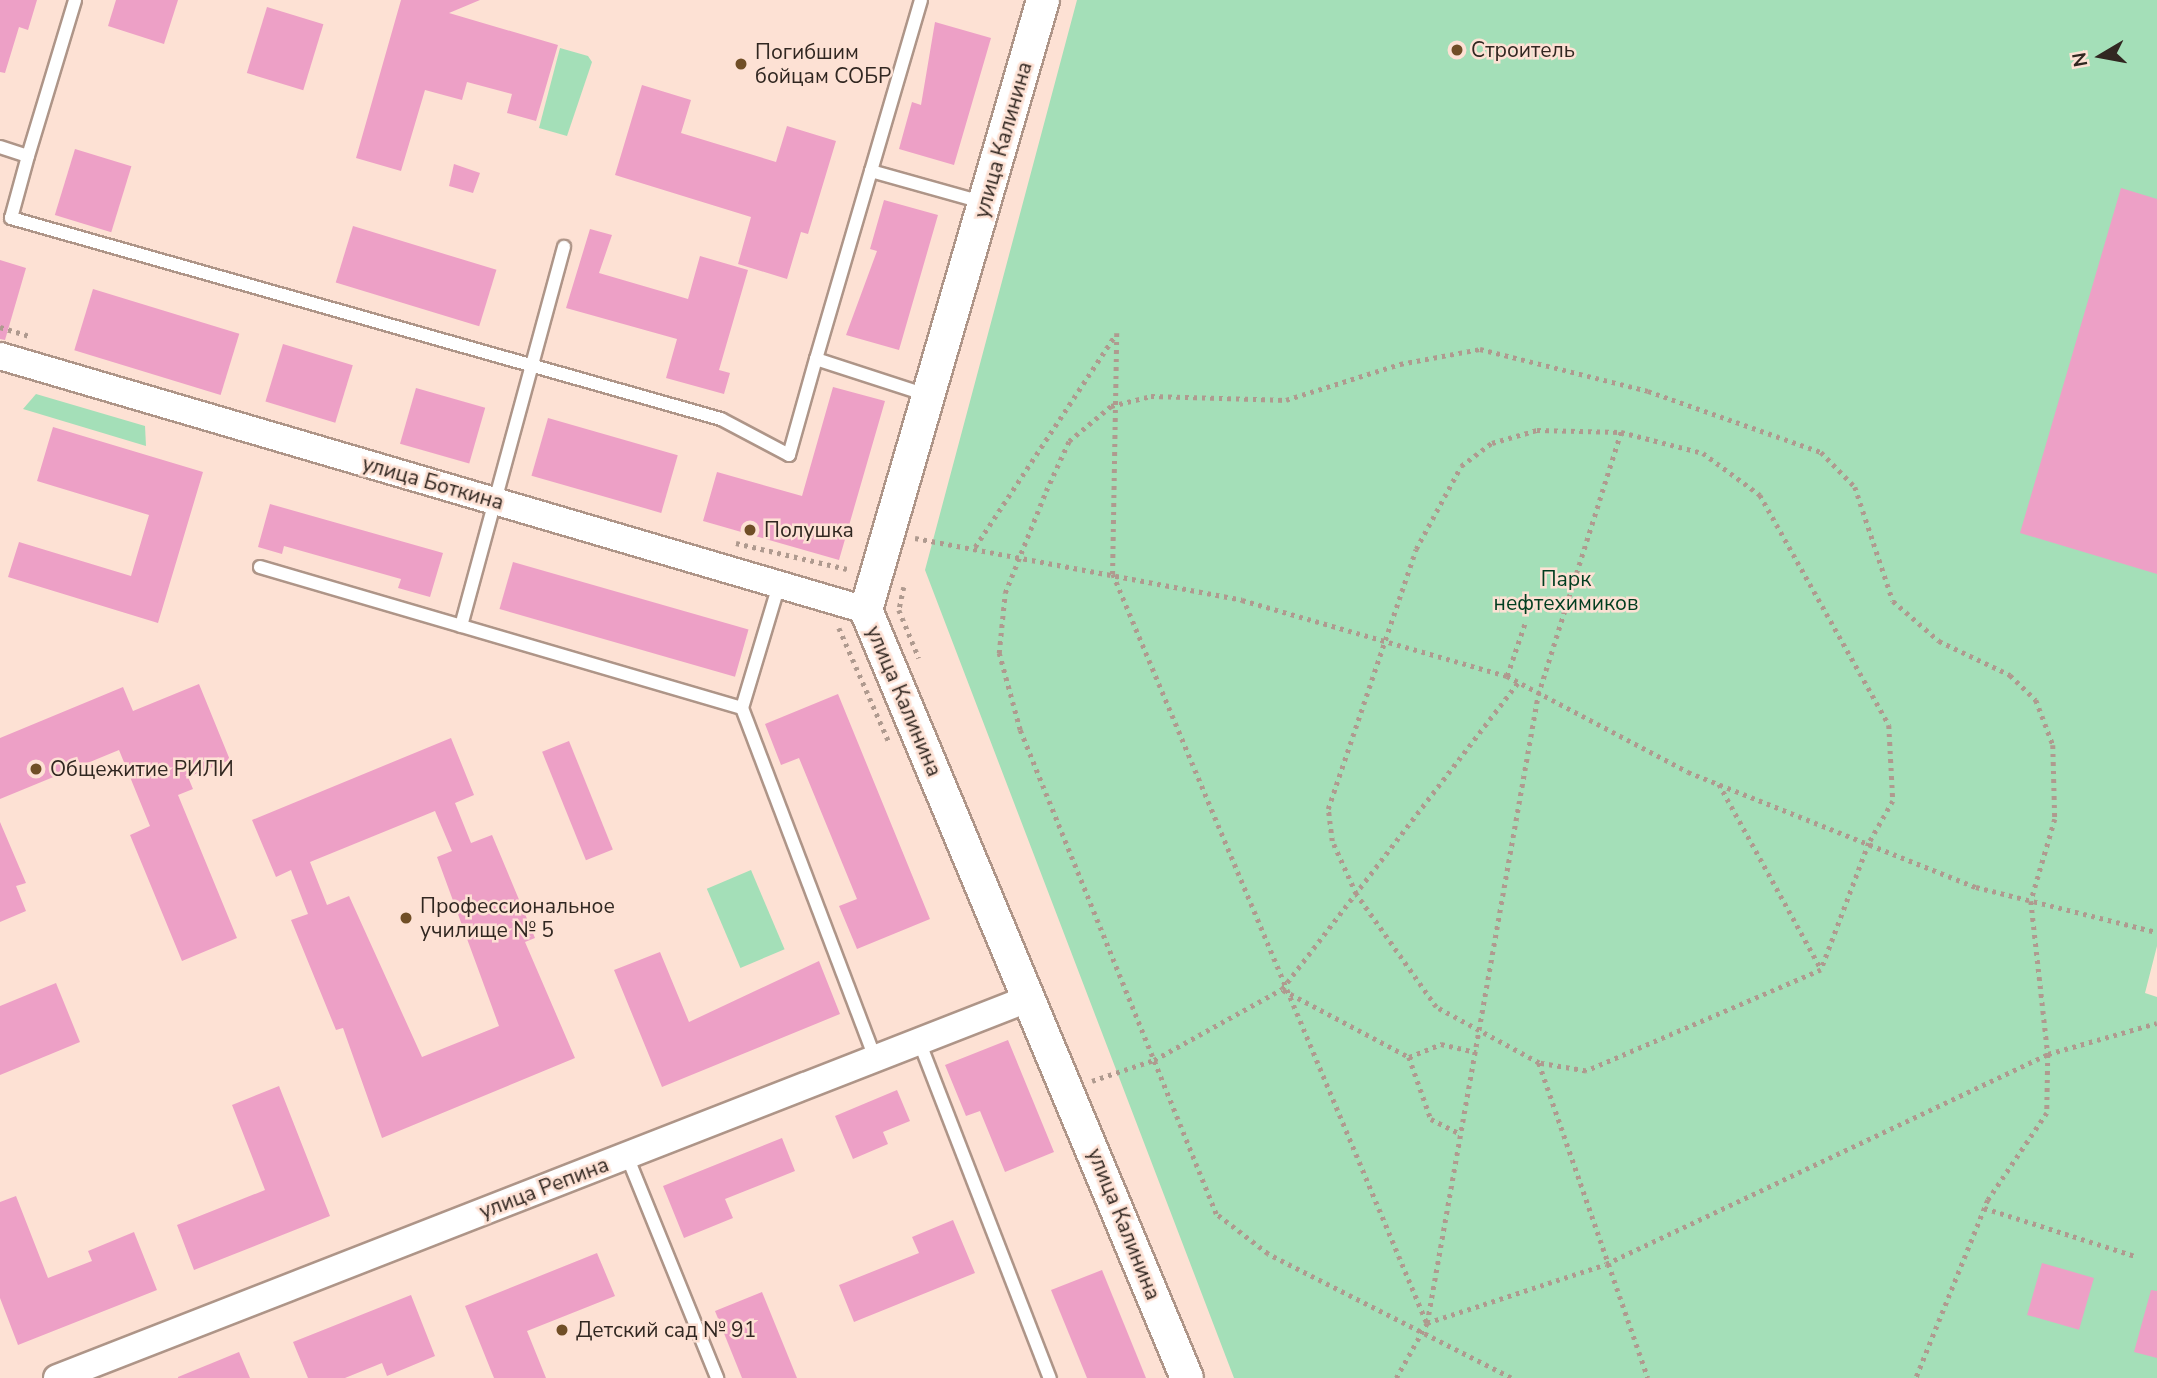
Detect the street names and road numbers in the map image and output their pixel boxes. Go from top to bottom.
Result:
street label: улица Калинина [969,59,1037,221]
street label: улица Боткина [359,451,507,515]
street label: улица Калинина [861,622,947,780]
street label: улица Калинина [1082,1145,1166,1303]
street label: улица Репина [476,1152,612,1224]

